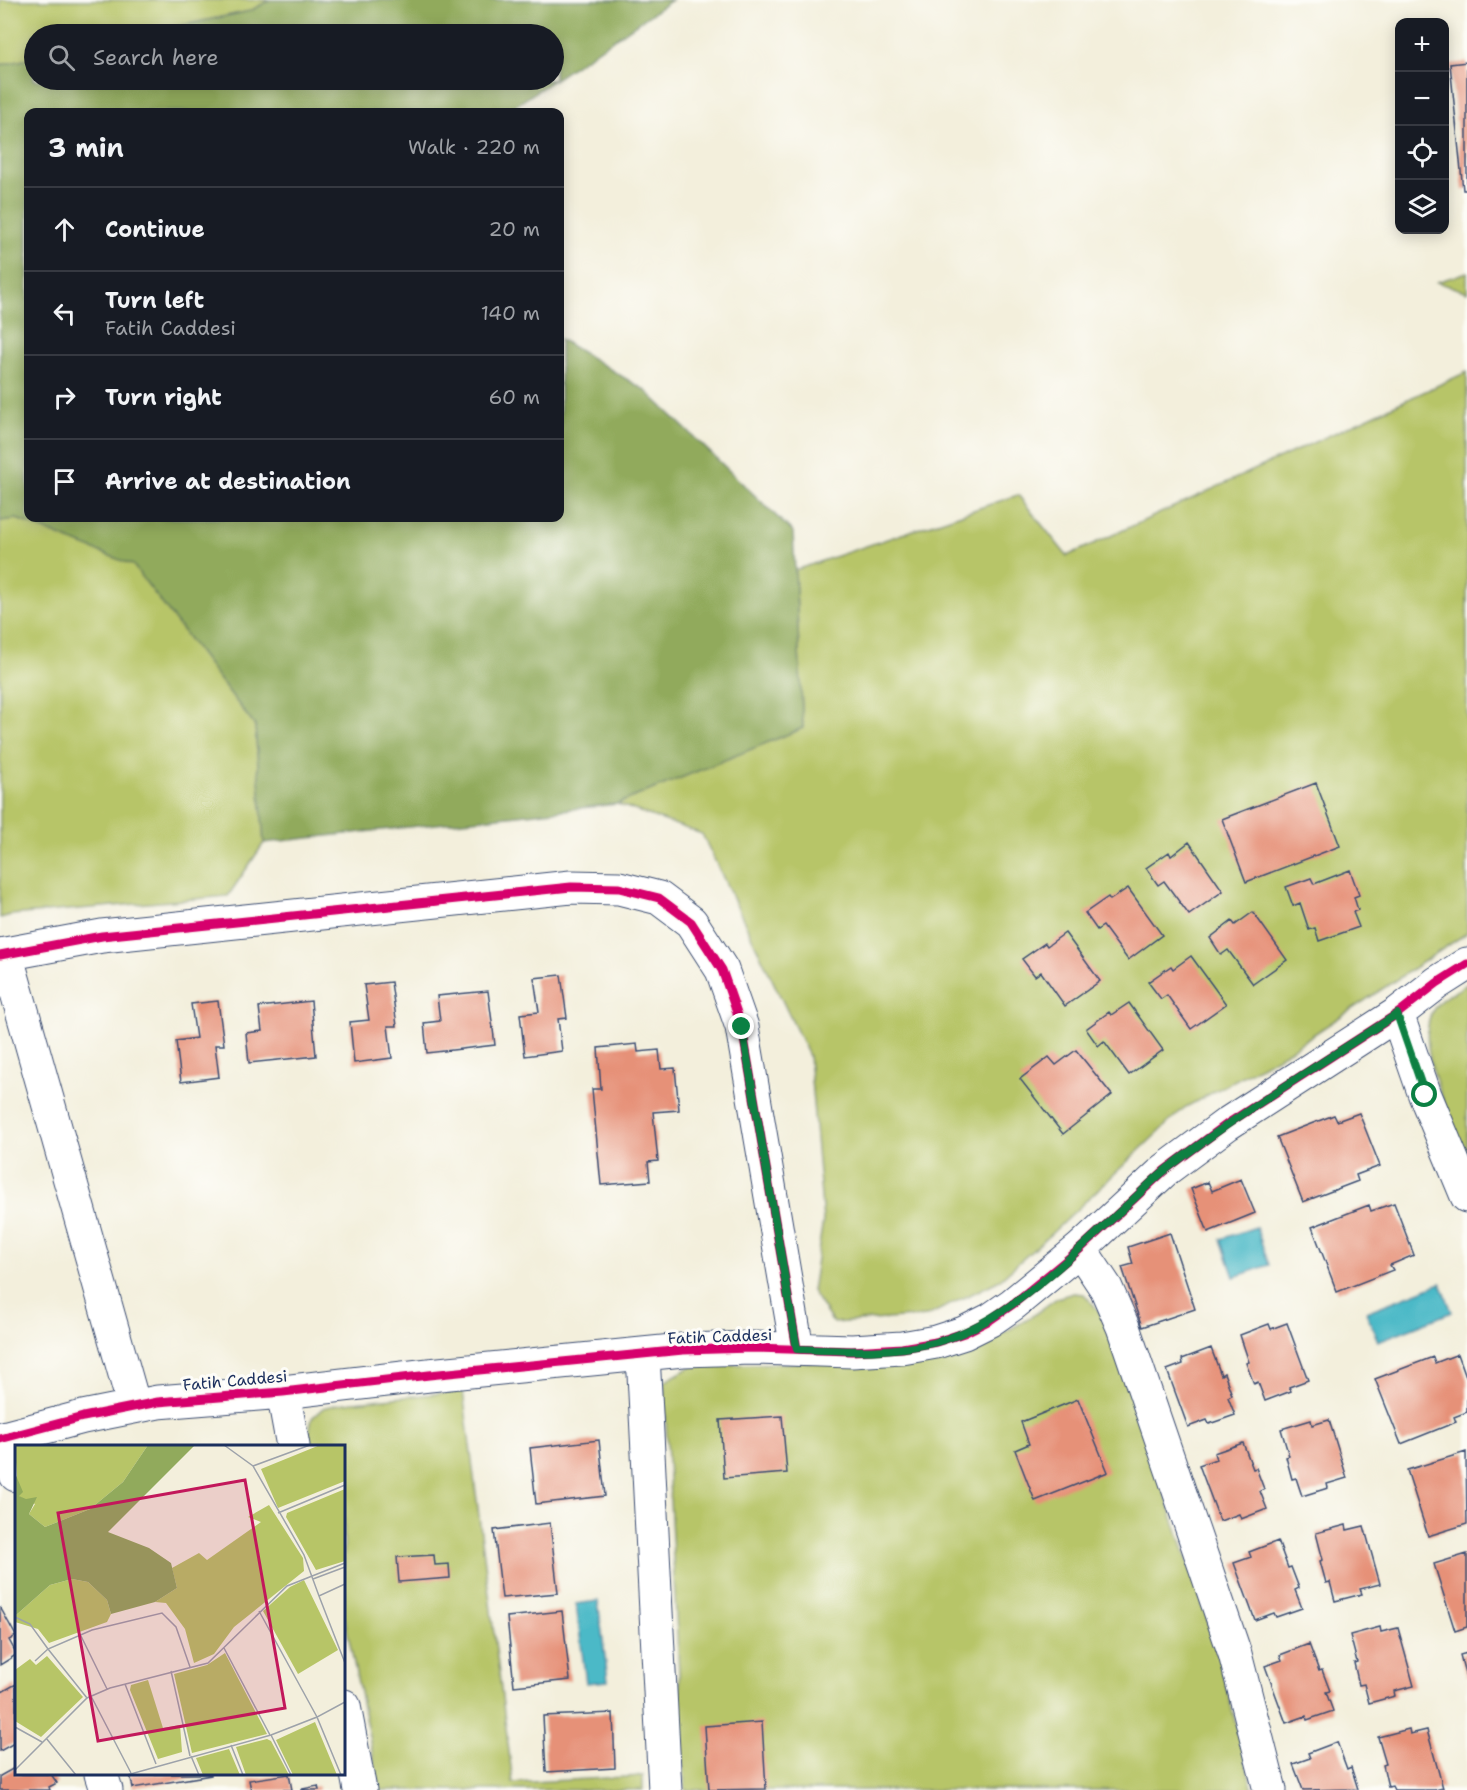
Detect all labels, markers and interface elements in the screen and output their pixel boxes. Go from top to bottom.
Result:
map controls [1395,18,1449,234]
button: + [1395,18,1449,72]
search box [24,24,564,90]
icon: search [45,41,78,74]
text: Search here [93,43,219,72]
button: − [1395,72,1449,126]
button: locate [1395,126,1449,180]
text: 3 min [48,130,124,165]
text: Walk · 220 m [408,134,540,160]
button: layers [1395,180,1449,234]
icon: ahead [48,213,81,246]
text: Continue [105,215,205,244]
text: 20 m [489,216,540,242]
text: Turn left [105,286,204,315]
icon: left [48,297,81,330]
text: 140 m [481,300,540,326]
text: Fatih Caddesi [105,315,236,341]
icon: right [48,381,81,414]
text: Turn right [105,383,222,412]
text: 60 m [488,384,540,410]
icon: arrive [48,465,81,498]
text: Arrive at destination [105,467,351,496]
route end [728,1013,754,1039]
route start [1411,1081,1437,1107]
street label: Fatih Caddesi [667,1324,773,1349]
street label: Fatih Caddesi [182,1365,288,1396]
inset map [15,1445,345,1775]

